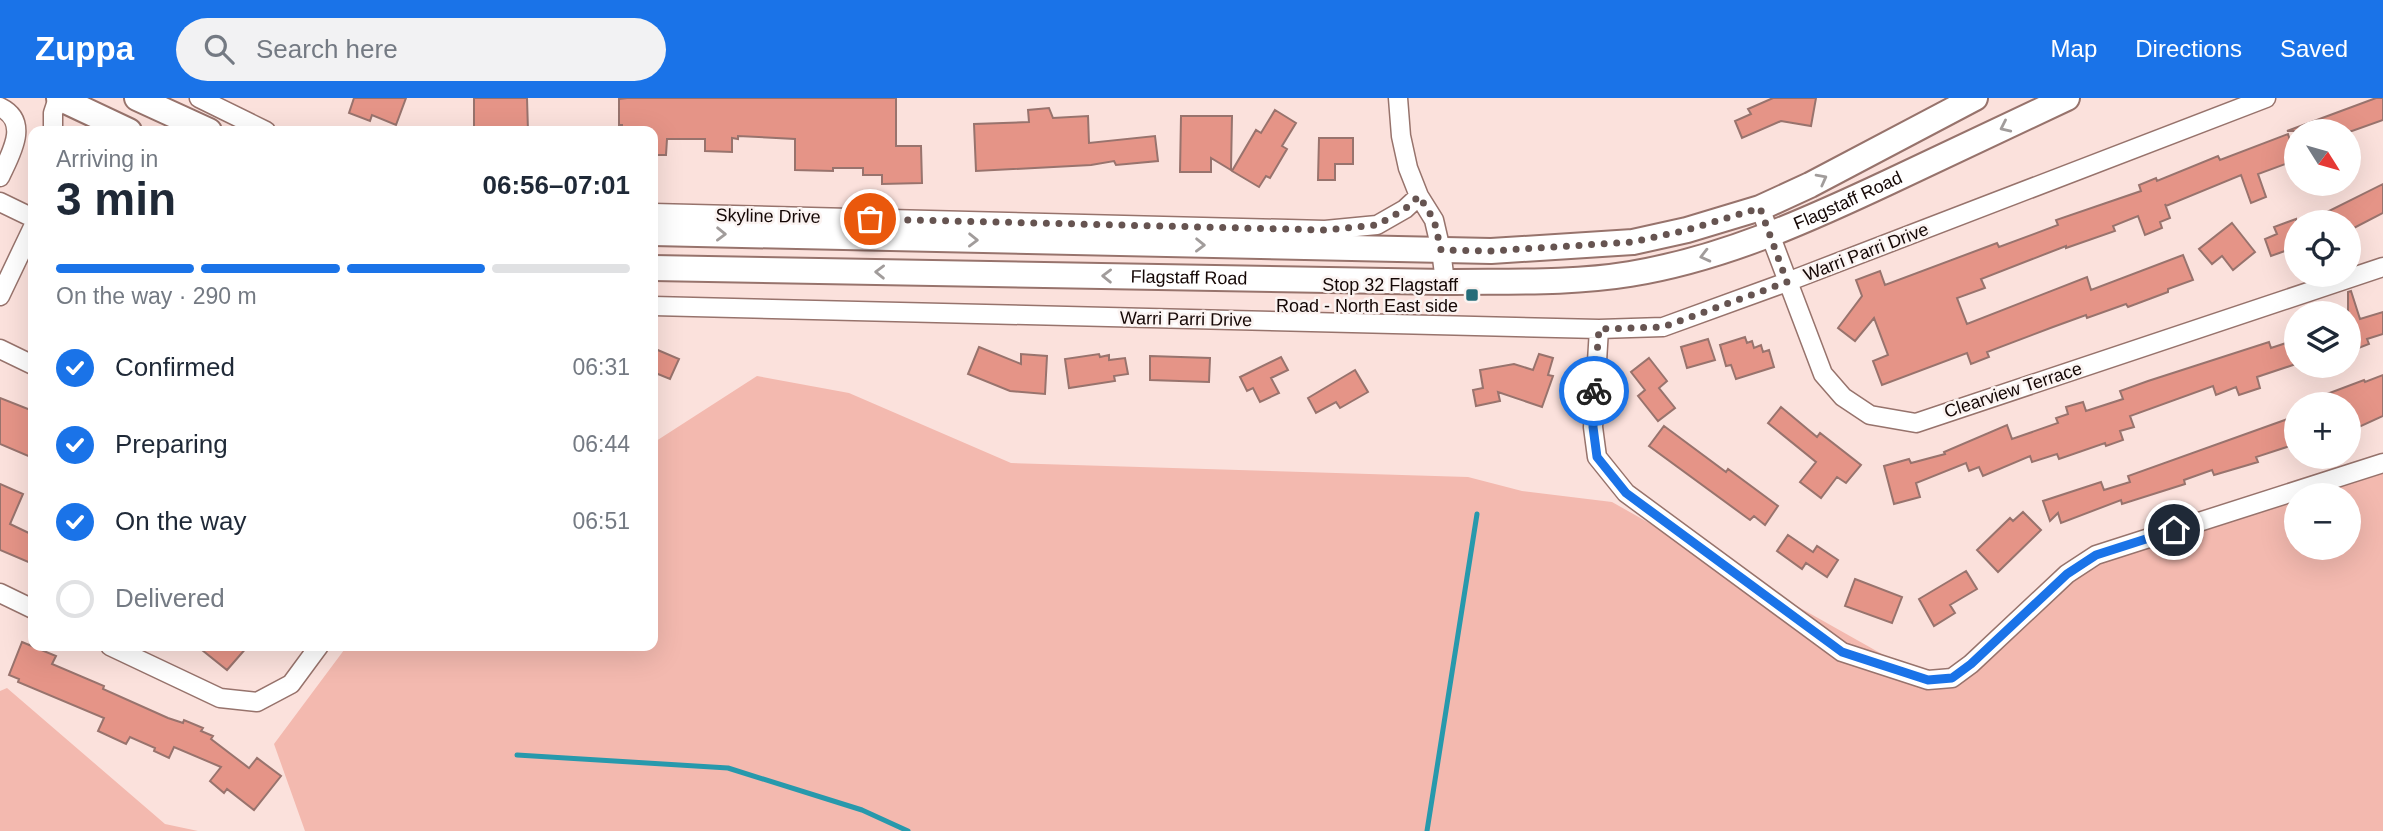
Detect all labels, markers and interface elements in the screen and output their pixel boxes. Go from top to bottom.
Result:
search box [176,18,666,81]
text: Zuppa [35,30,134,67]
icon: search [200,30,238,68]
text: Search here [256,34,398,64]
text: Map [2051,35,2097,62]
text: Directions [2135,35,2242,62]
text: Saved [2280,35,2348,62]
one-way arrow [2000,119,2012,133]
north arrow [2284,119,2361,196]
map controls [2284,119,2361,560]
text: Arriving in [56,146,158,172]
street label: Flagstaff Road [1791,167,1905,234]
text: 06:56–07:01 [483,170,630,200]
text: 3 min [56,173,176,225]
one-way arrow [1814,174,1827,187]
pin [840,189,900,249]
icon: bag [851,200,889,238]
street label: Skyline Drive [715,205,821,227]
button: locate [2284,210,2361,287]
street label: Warri Parri Drive [1801,219,1931,285]
one-way arrow [716,226,727,242]
one-way arrow [968,232,979,247]
one-way arrow [1195,237,1206,252]
one-way arrow [1699,248,1711,262]
one-way arrow [874,264,884,280]
street label: Flagstaff Road [1130,266,1247,289]
one-way arrow [1101,268,1112,284]
place label: Stop 32 Flagstaff Road - North East side [1276,275,1459,316]
text: On the way · 290 m [56,283,257,309]
marker: Stop 32 Flagstaff Road - North East side [1464,287,1480,303]
button: layers [2284,301,2361,378]
street label: Warri Parri Drive [1120,308,1252,330]
icon: check [56,349,94,387]
text: Confirmed [115,352,235,382]
text: 06:31 [572,354,630,380]
courier [1559,356,1629,426]
street label: Clearview Terrace [1942,358,2084,422]
icon: bike [1575,372,1613,410]
button: + [2284,392,2361,469]
icon: check [56,426,94,464]
text: Preparing [115,429,228,459]
text: 06:44 [572,431,630,457]
button: − [2284,483,2361,560]
pin [2144,500,2204,560]
icon: check [56,503,94,541]
text: On the way [115,506,247,536]
text: 06:51 [572,508,630,534]
icon: home [2155,511,2193,549]
text: Delivered [115,583,225,613]

